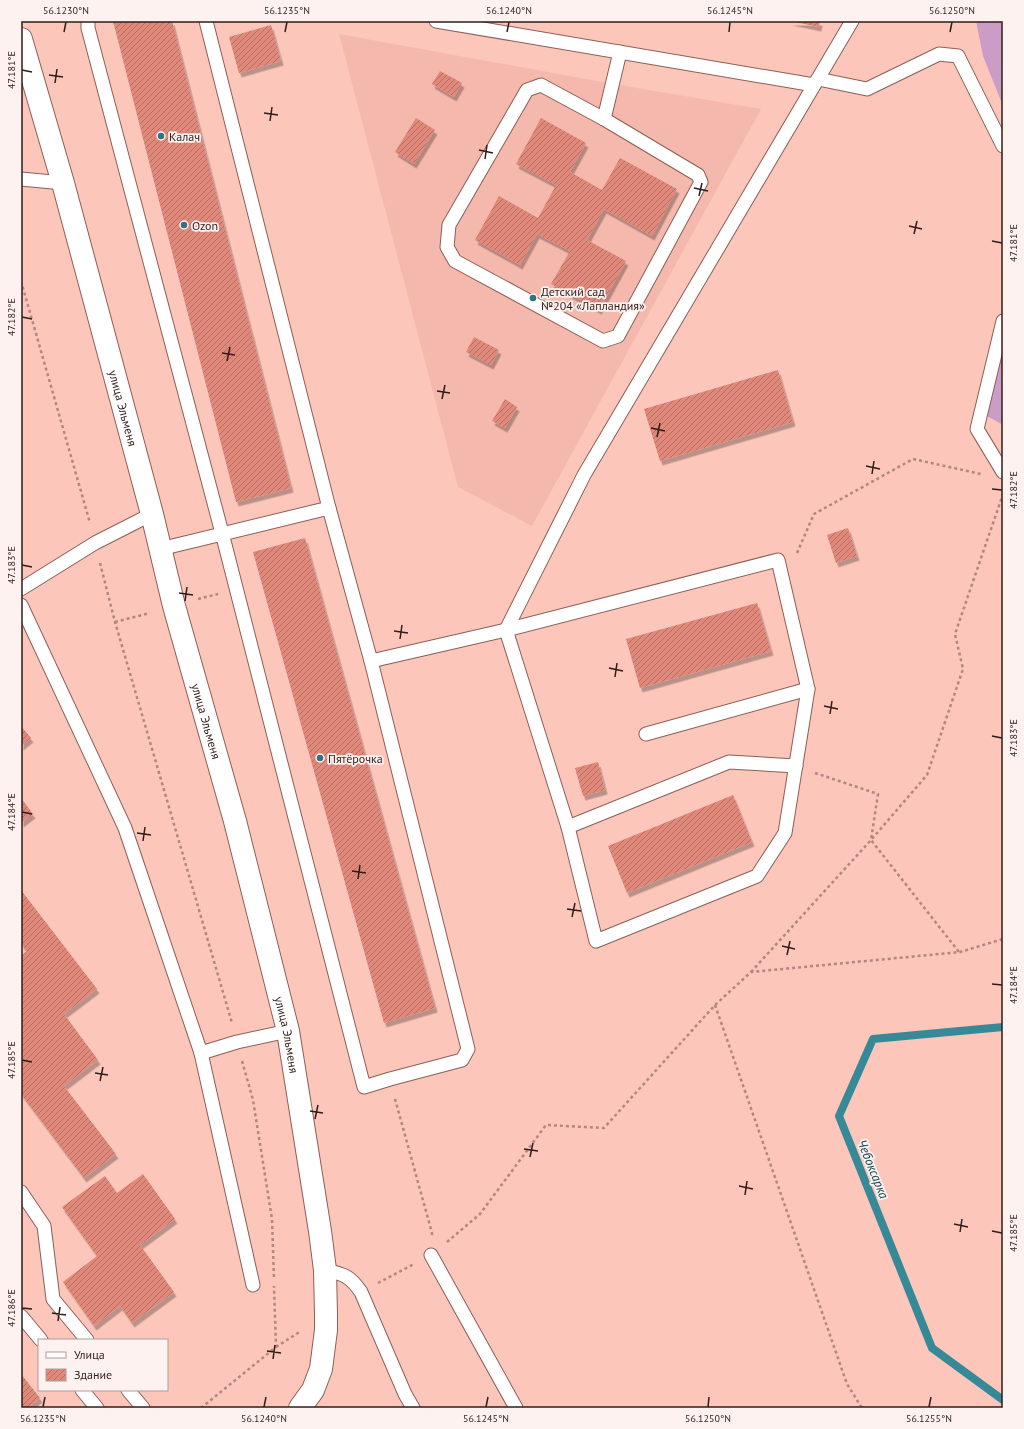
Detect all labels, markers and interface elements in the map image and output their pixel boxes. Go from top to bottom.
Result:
text: 56.1230°N [43,4,89,17]
text: 56.1235°N [264,4,310,17]
text: 56.1240°N [486,4,532,17]
text: 56.1245°N [707,4,753,17]
text: 56.1250°N [929,4,975,17]
text: 47.181°E [5,51,18,89]
place label: Калач [169,129,200,144]
marker: Калач [156,131,166,141]
place label: Ozon [192,218,218,233]
marker: Ozon [179,220,189,230]
text: 47.181°E [1007,224,1020,262]
place label: Детский сад №204 «Лапландия» [541,284,645,313]
marker: Детский сад №204 «Лапландия» [528,293,538,303]
text: 47.182°E [5,298,18,336]
street label: улица Эльменя [106,368,141,448]
text: 47.182°E [1007,471,1020,509]
text: 47.183°E [5,546,18,584]
street label: улица Эльменя [189,682,225,761]
text: 47.183°E [1007,719,1020,757]
place label: Пятёрочка [328,751,383,766]
marker: Пятёрочка [315,753,325,763]
text: 47.184°E [5,793,18,831]
text: 47.184°E [1007,966,1020,1004]
street label: улица Эльменя [272,995,302,1074]
text: 47.185°E [5,1041,18,1079]
water label: Чебоксарка [853,1137,893,1202]
text: 47.185°E [1007,1214,1020,1252]
text: 47.186°E [5,1289,18,1327]
legend [38,1339,168,1391]
text: Улица [74,1347,105,1362]
text: Здание [74,1367,112,1382]
text: 56.1235°N [20,1412,66,1425]
text: 56.1240°N [241,1412,287,1425]
text: 56.1245°N [463,1412,509,1425]
text: 56.1250°N [685,1412,731,1425]
text: 56.1255°N [906,1412,952,1425]

